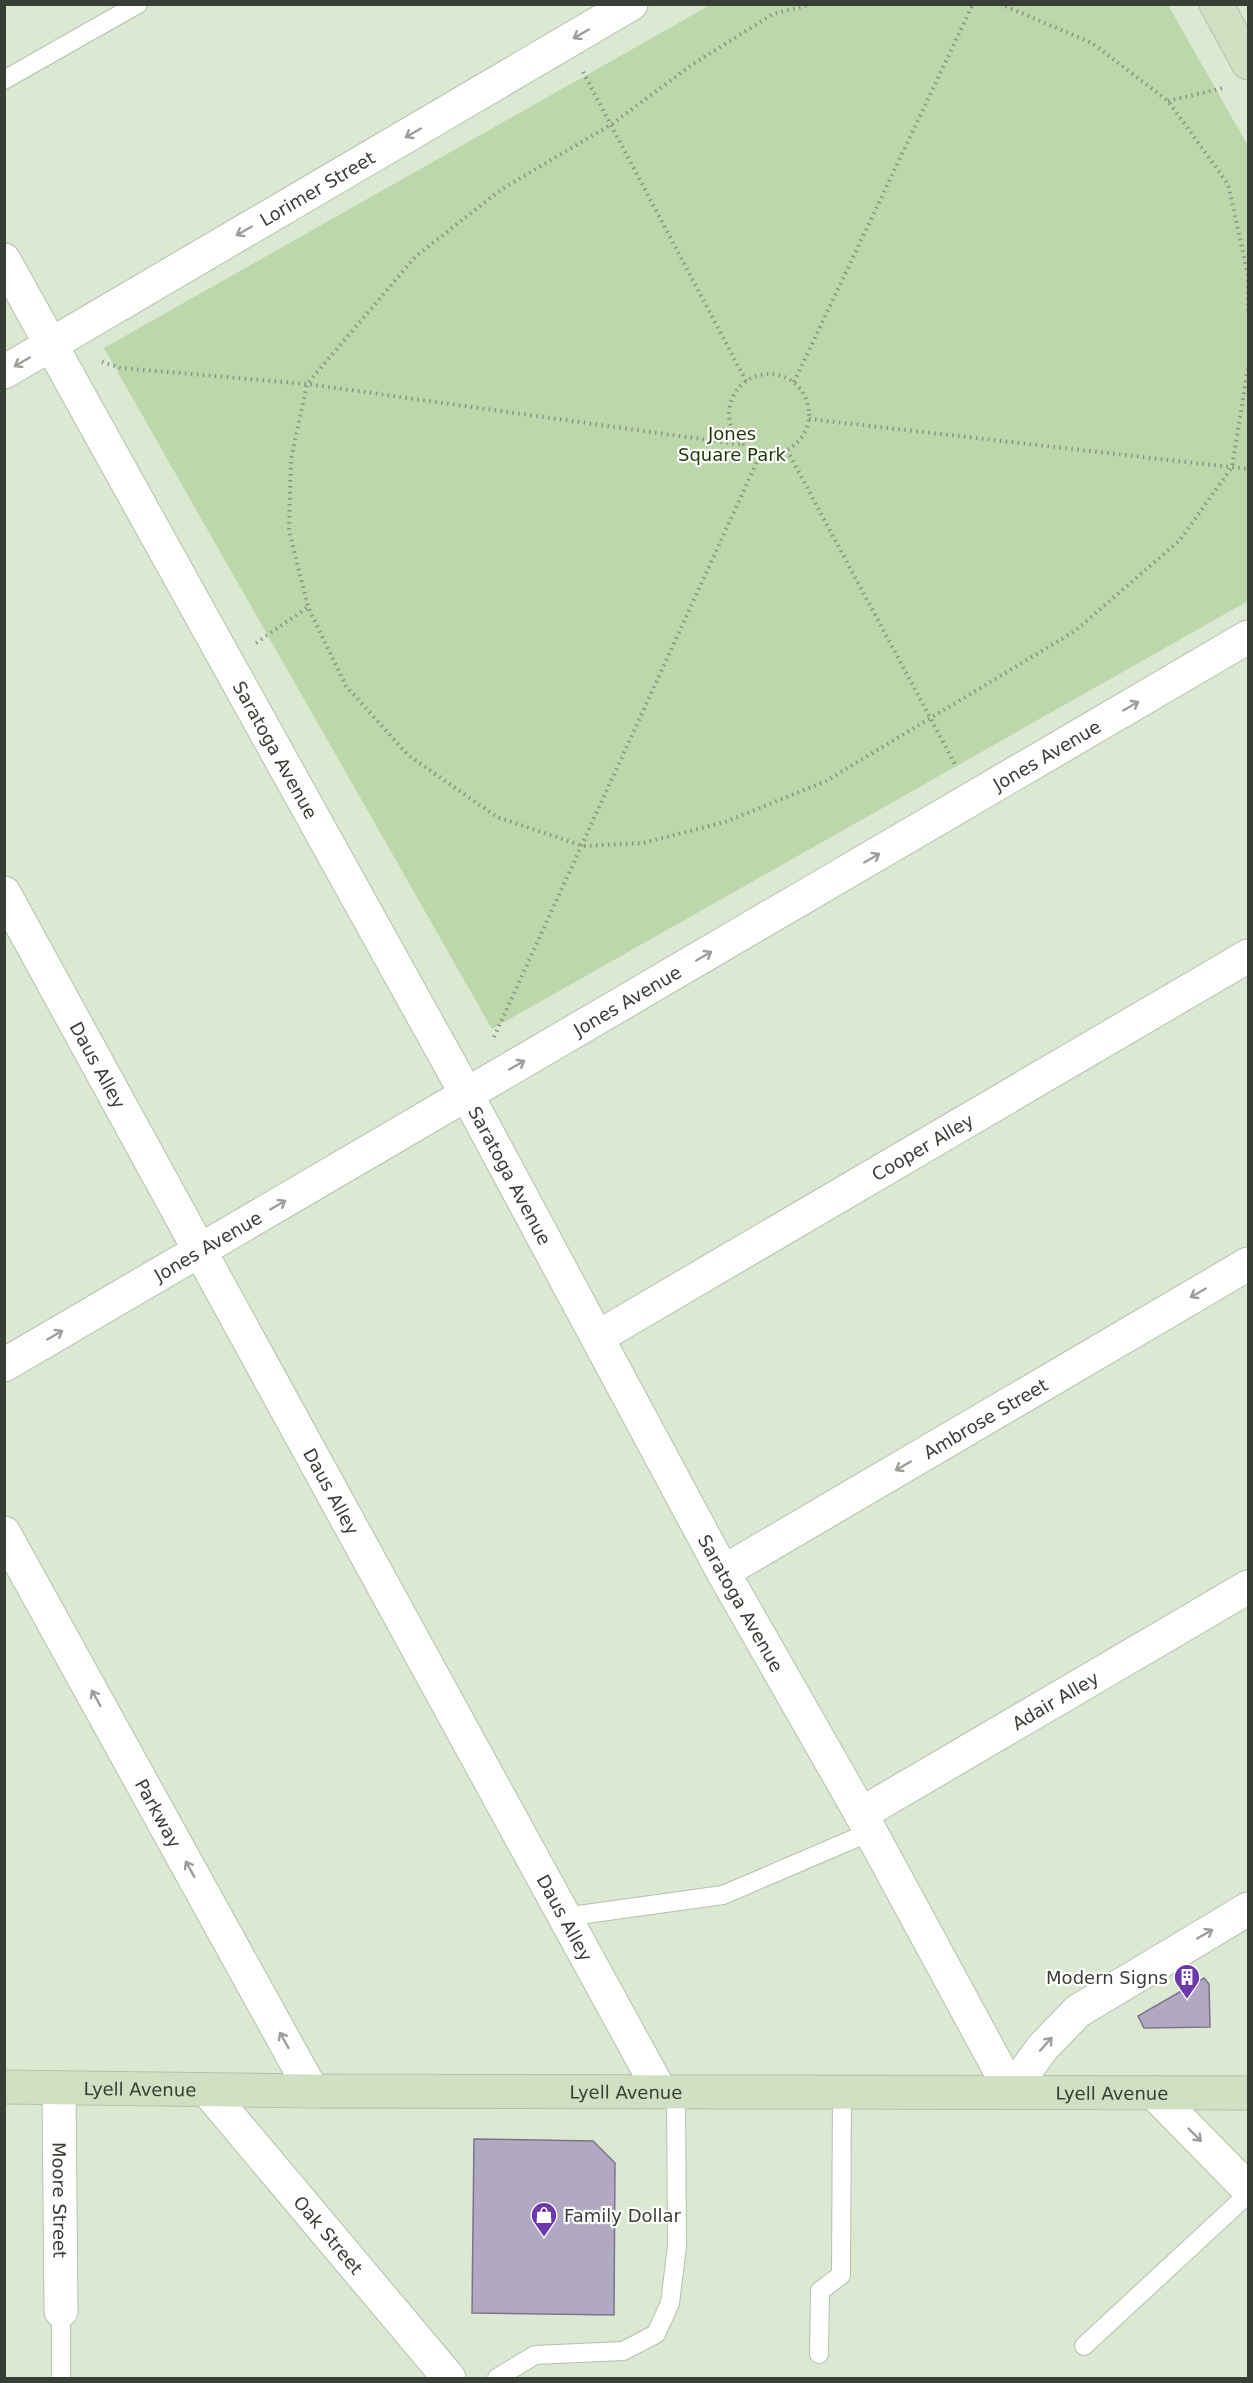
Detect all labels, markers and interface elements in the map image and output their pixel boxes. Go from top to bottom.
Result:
one-way arrow [573,28,590,40]
one-way arrow [405,127,422,139]
street label: Lorimer Street [256,146,378,230]
one-way arrow [236,226,253,238]
one-way arrow [14,356,31,368]
park label: Jones Square Park [678,423,787,465]
street label: Saratoga Avenue [229,677,322,822]
one-way arrow [1122,700,1139,712]
street label: Jones Avenue [988,715,1104,795]
one-way arrow [863,852,880,864]
one-way arrow [695,950,712,962]
street label: Jones Avenue [569,961,685,1040]
street label: Daus Alley [66,1018,130,1112]
one-way arrow [508,1059,525,1071]
street label: Saratoga Avenue [464,1103,556,1248]
street label: Cooper Alley [868,1109,977,1185]
one-way arrow [269,1199,286,1211]
street label: Jones Avenue [149,1206,265,1286]
one-way arrow [1190,1287,1207,1299]
one-way arrow [46,1329,63,1341]
street label: Ambrose Street [919,1374,1051,1463]
street label: Daus Alley [299,1444,364,1538]
one-way arrow [895,1460,912,1472]
street label: Saratoga Avenue [694,1531,788,1675]
street label: Adair Alley [1008,1666,1102,1734]
one-way arrow [90,1690,101,1708]
street label: Parkway [131,1775,186,1852]
one-way arrow [184,1861,196,1878]
street label: Daus Alley [533,1871,597,1965]
one-way arrow [1196,1928,1213,1940]
building icon: Modern Signs [1172,1962,1202,2000]
place label: Modern Signs [1046,1967,1168,1988]
one-way arrow [278,2032,290,2049]
one-way arrow [1039,2037,1053,2052]
street label: Lyell Avenue [83,2078,197,2100]
street label: Lyell Avenue [570,2081,682,2102]
street label: Lyell Avenue [1056,2082,1168,2103]
one-way arrow [1187,2127,1202,2142]
street label: Moore Street [49,2142,71,2258]
street label: Oak Street [290,2191,368,2278]
shop icon: Family Dollar [529,2200,559,2238]
place label: Family Dollar [564,2205,682,2226]

